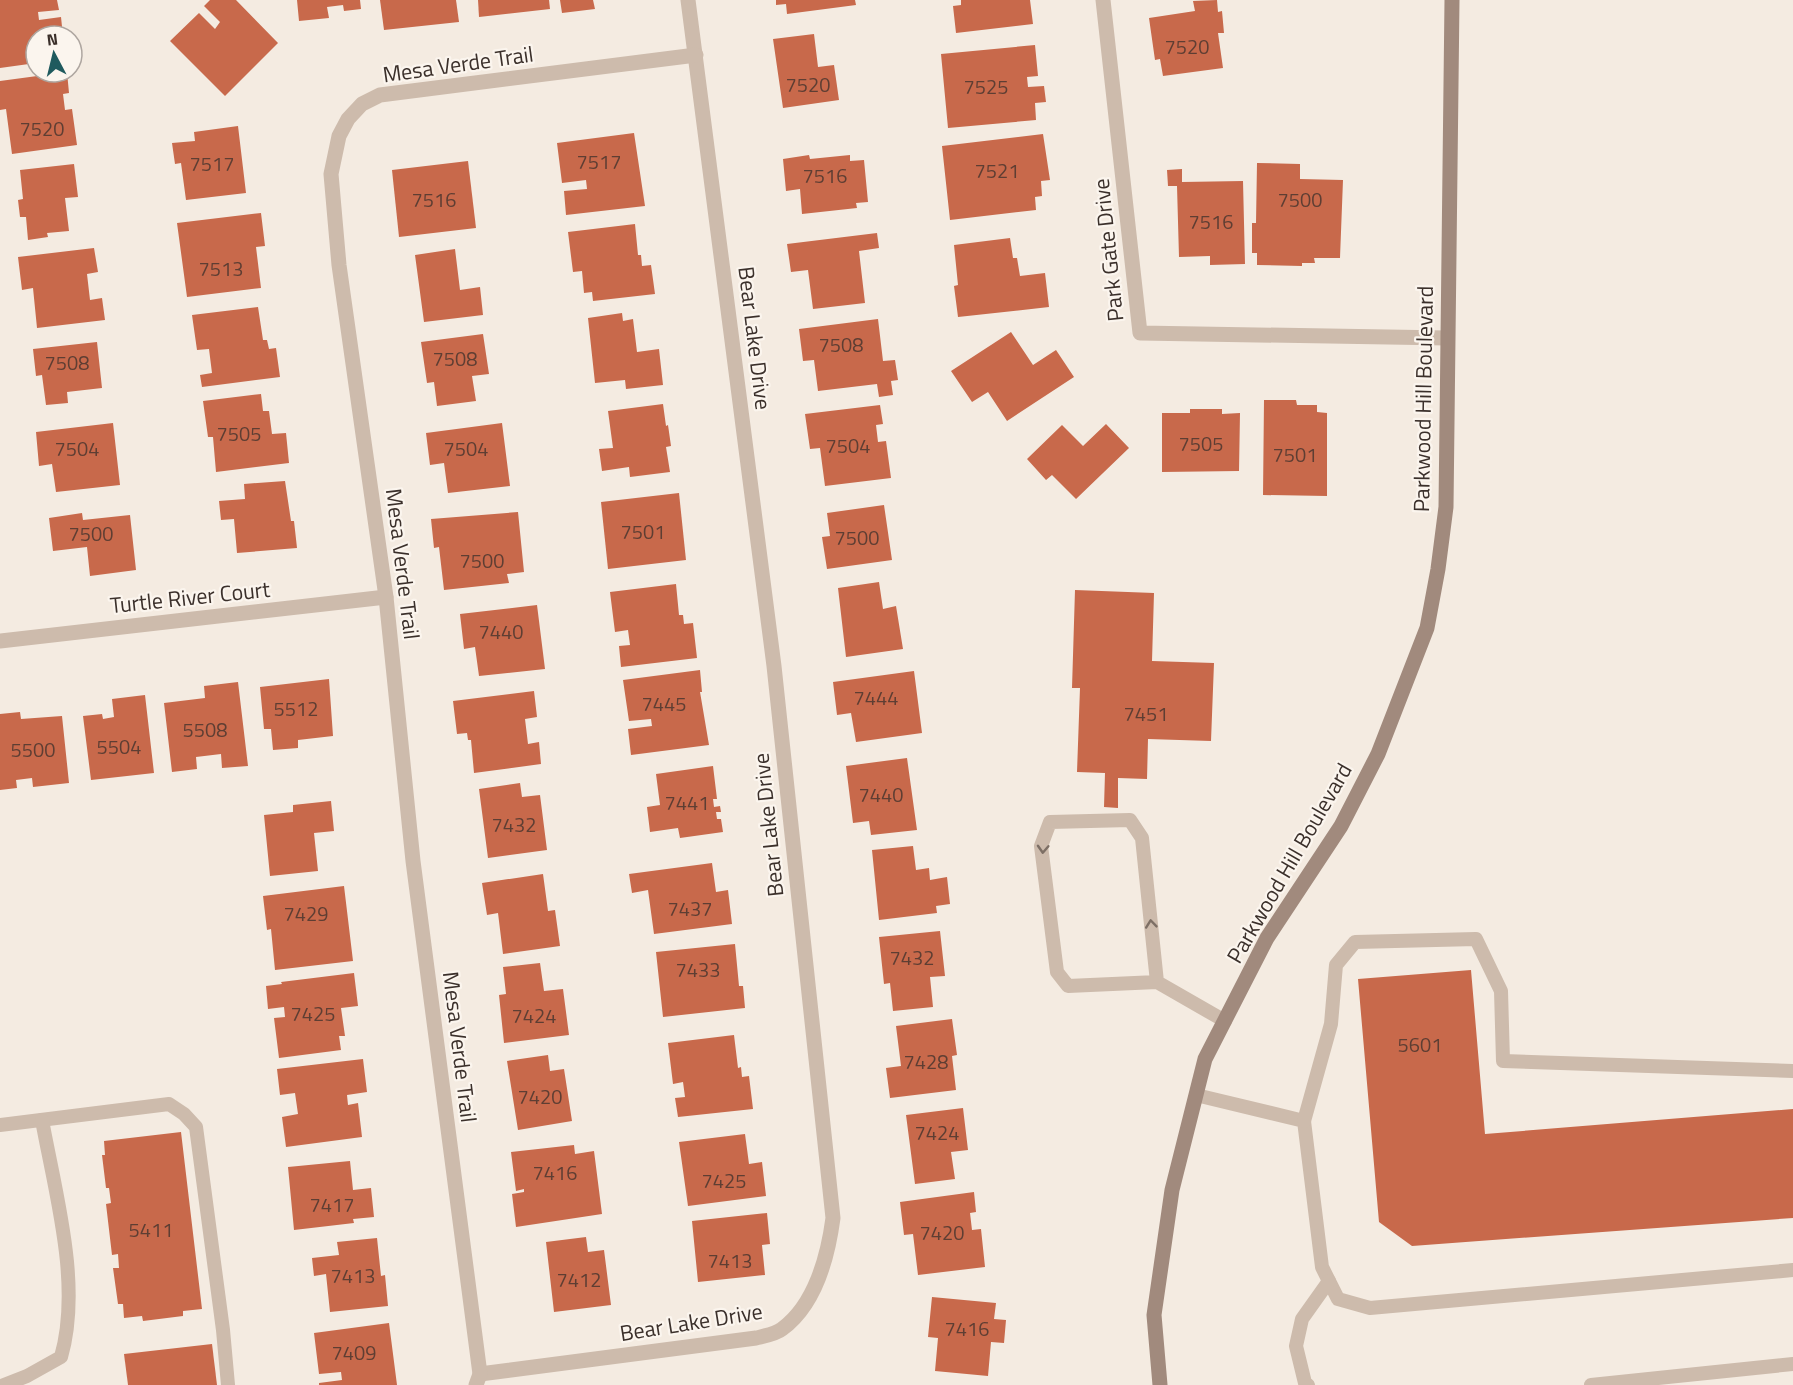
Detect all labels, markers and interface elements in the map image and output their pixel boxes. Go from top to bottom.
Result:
north arrow [24,24,84,84]
text: N [45,27,59,52]
house number: 7520 [1165,31,1209,62]
street label: Mesa Verde Trail [380,37,536,91]
house number: 7520 [786,69,830,100]
house number: 7525 [964,71,1008,102]
house number: 7520 [20,113,64,144]
house number: 7517 [577,146,621,177]
house number: 7517 [190,148,234,179]
house number: 7521 [975,155,1019,186]
house number: 7516 [803,160,847,191]
street label: Park Gate Drive [1084,177,1132,323]
house number: 7516 [412,184,456,215]
house number: 7500 [1278,184,1322,215]
house number: 7516 [1189,206,1233,237]
house number: 7513 [199,253,243,284]
street label: Bear Lake Drive [729,264,781,412]
street label: Parkwood Hill Boulevard [1404,286,1442,512]
house number: 7508 [819,329,863,360]
house number: 7508 [433,343,477,374]
house number: 7508 [45,347,89,378]
house number: 7505 [217,418,261,449]
house number: 7505 [1179,428,1223,459]
house number: 7504 [826,430,870,461]
house number: 7504 [55,433,99,464]
house number: 7504 [444,433,488,464]
house number: 7501 [1273,439,1317,470]
street label: Mesa Verde Trail [377,487,429,641]
house number: 7501 [621,516,665,547]
house number: 7500 [69,518,113,549]
house number: 7500 [835,522,879,553]
house number: 7500 [460,545,504,576]
street label: Turtle River Court [108,572,272,622]
house number: 7440 [479,616,523,647]
house number: 7444 [854,682,898,713]
house number: 7445 [642,688,686,719]
house number: 5512 [274,693,318,724]
house number: 7451 [1124,698,1168,729]
house number: 5508 [183,714,227,745]
house number: 5504 [97,731,141,762]
house number: 5500 [11,734,55,765]
street label: Bear Lake Drive [744,752,792,898]
street label: Parkwood Hill Boulevard [1218,756,1360,970]
house number: 7440 [859,779,903,810]
house number: 7441 [665,787,709,818]
house number: 7432 [492,809,536,840]
one-way arrow [1037,845,1050,854]
house number: 7437 [668,893,712,924]
house number: 7429 [284,898,328,929]
one-way arrow [1145,920,1158,929]
house number: 7432 [890,942,934,973]
house number: 7433 [676,954,720,985]
street label: Mesa Verde Trail [434,970,486,1124]
house number: 7425 [291,998,335,1029]
house number: 7424 [512,1000,556,1031]
house number: 5601 [1398,1029,1442,1060]
house number: 7428 [904,1046,948,1077]
house number: 7420 [518,1081,562,1112]
house number: 7424 [915,1117,959,1148]
house number: 7416 [533,1157,577,1188]
house number: 7425 [702,1165,746,1196]
house number: 7417 [310,1189,354,1220]
house number: 5411 [129,1214,173,1245]
house number: 7420 [920,1217,964,1248]
house number: 7413 [708,1245,752,1276]
house number: 7413 [331,1260,375,1291]
house number: 7412 [557,1264,601,1295]
street label: Bear Lake Drive [617,1294,765,1350]
house number: 7416 [945,1313,989,1344]
house number: 7409 [332,1337,376,1368]

